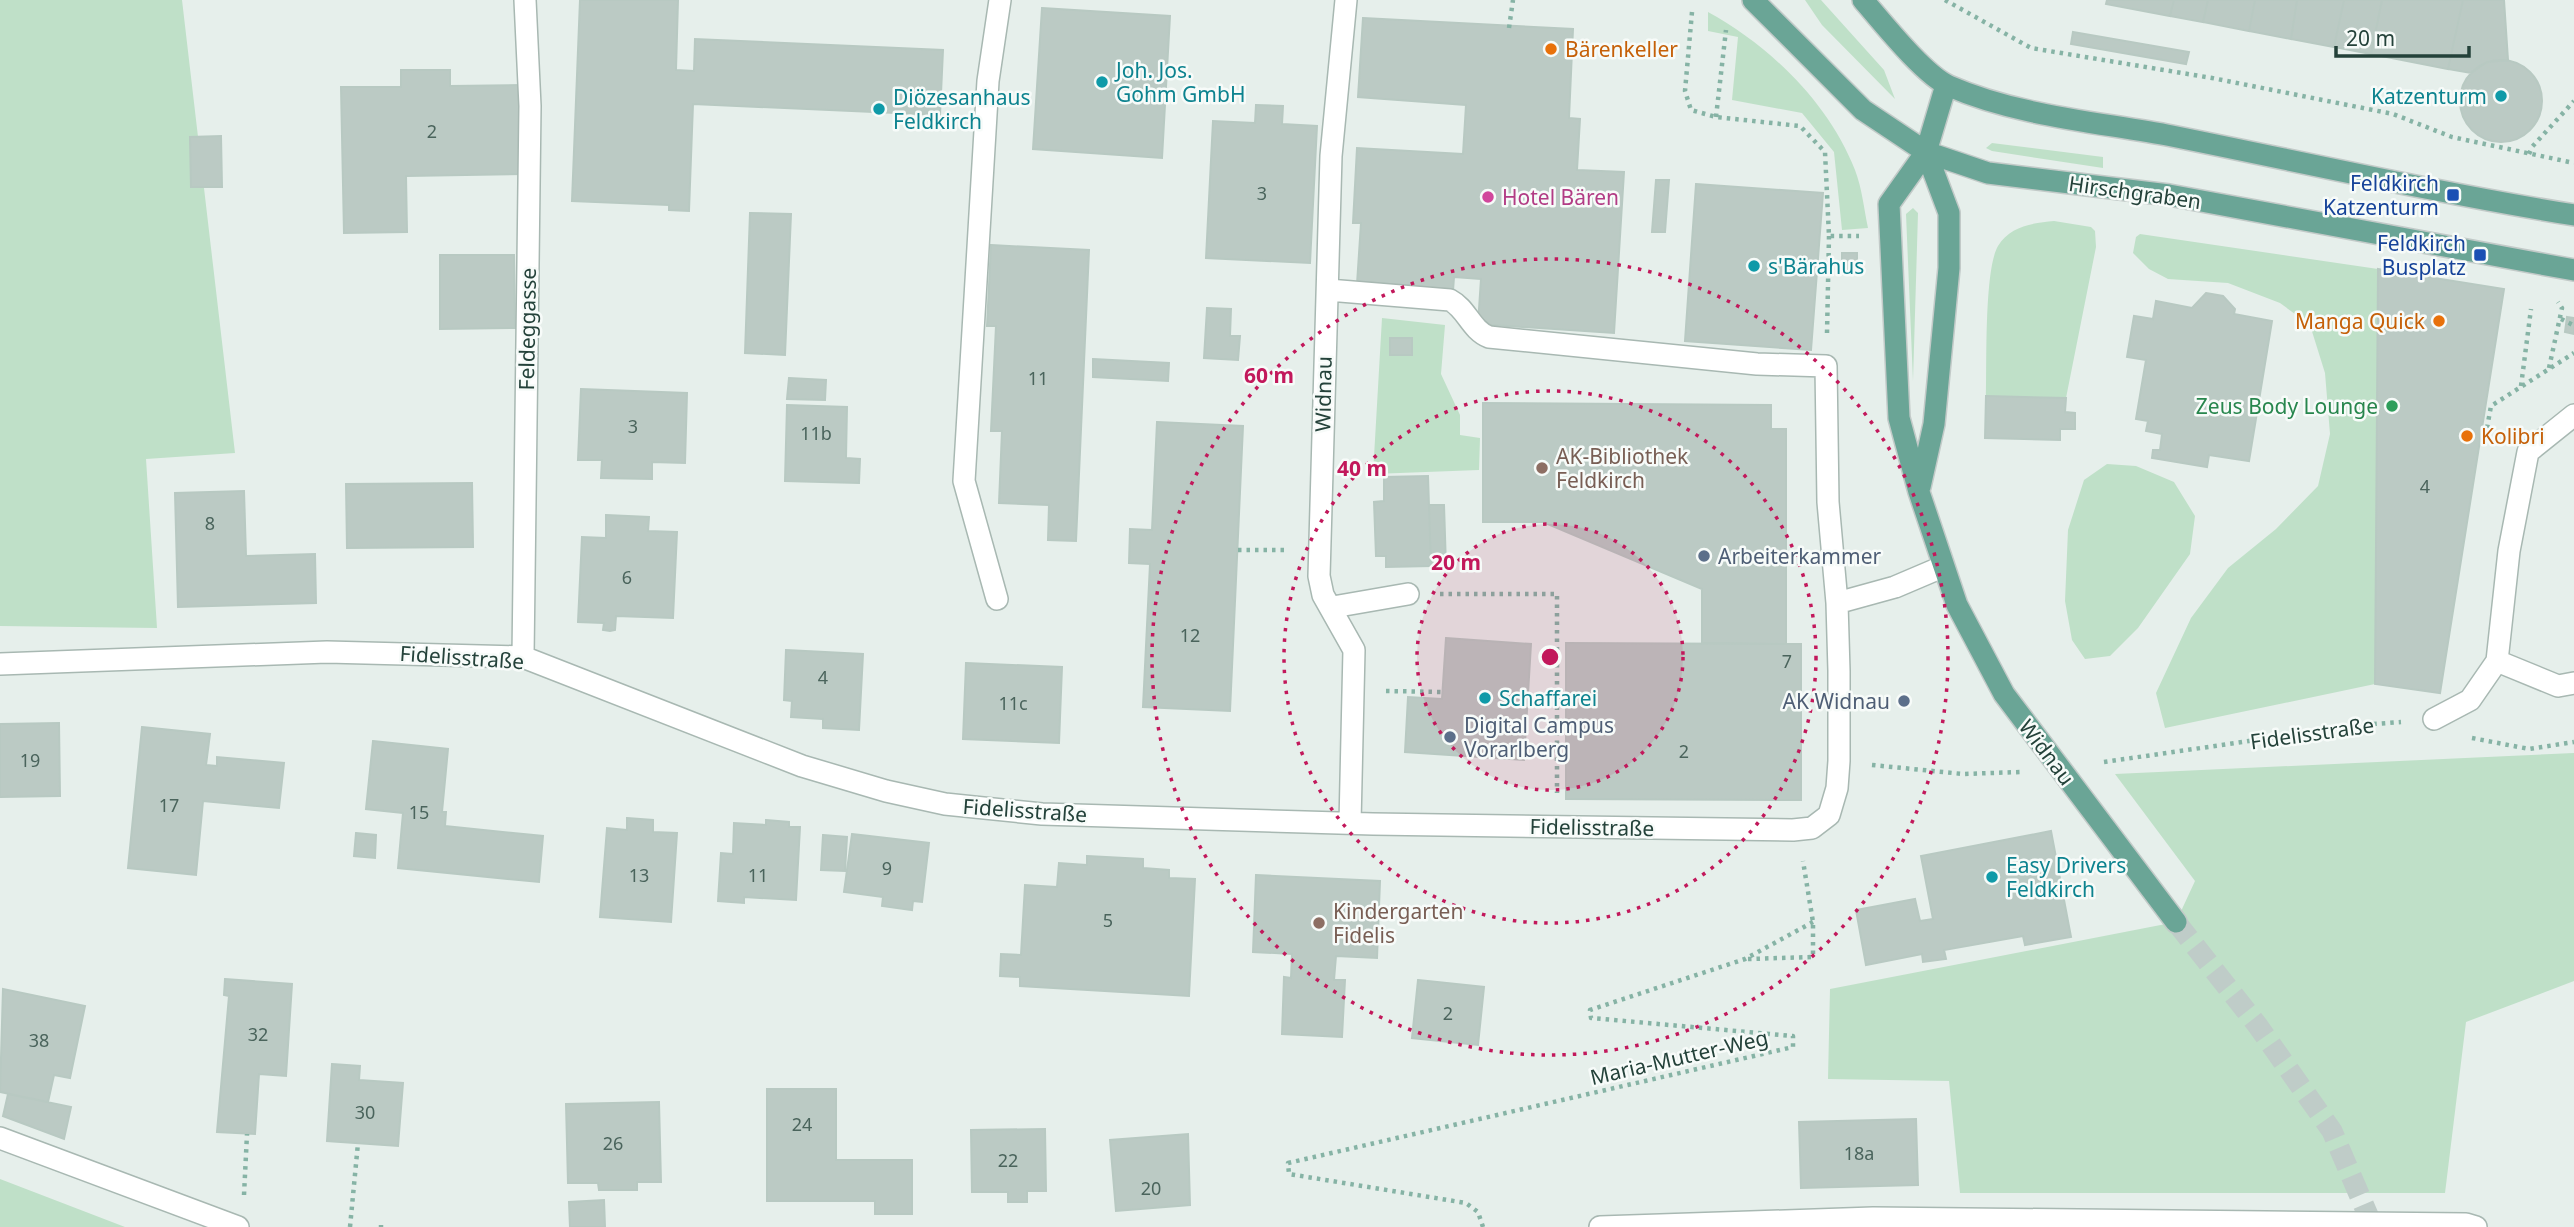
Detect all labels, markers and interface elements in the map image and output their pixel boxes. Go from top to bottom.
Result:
scale bar [2336,14,2469,58]
text: 20 m [2346,24,2395,52]
place label: Bärenkeller [1565,35,1678,63]
marker: Bärenkeller [1543,41,1559,57]
place label: Joh. Jos. Gohm GmbH [1114,56,1245,108]
marker: Joh. Jos. Gohm GmbH [1094,74,1110,90]
place label: Katzenturm [2371,82,2487,110]
place label: Diözesanhaus Feldkirch [893,83,1031,135]
marker: Katzenturm [2493,88,2509,104]
marker: Diözesanhaus Feldkirch [871,101,887,117]
house number: 2 [427,119,437,143]
street label: Hirschgraben [2067,169,2203,215]
place label: Feldkirch Katzenturm [2323,169,2439,221]
house number: 3 [1257,181,1267,205]
place label: Hotel Bären [1502,183,1619,211]
marker: Feldkirch Katzenturm [2445,187,2461,203]
marker: Hotel Bären [1480,189,1496,205]
place label: Feldkirch Busplatz [2377,229,2466,281]
marker: Feldkirch Busplatz [2472,247,2488,263]
place label: s'Bärahus [1768,252,1864,280]
marker: s'Bärahus [1746,258,1762,274]
street label: Feldeggasse [512,268,542,390]
place label: Manga Quick [2295,307,2426,335]
marker: Manga Quick [2431,313,2447,329]
street label: Widnau [1308,356,1338,432]
text: 60 m [1244,361,1294,389]
house number: 11 [1028,366,1048,390]
place label: Zeus Body Lounge [2196,392,2378,420]
marker: Zeus Body Lounge [2384,398,2400,414]
house number: 3 [628,414,638,438]
house number: 11b [800,421,832,445]
place label: Kolibri [2481,422,2545,450]
marker: Kolibri [2459,428,2475,444]
place label: AK-Bibliothek Feldkirch [1556,442,1689,494]
text: 40 m [1337,454,1387,482]
marker: AK-Bibliothek Feldkirch [1534,460,1550,476]
house number: 4 [2420,474,2430,498]
house number: 8 [205,511,215,535]
place label: Arbeiterkammer [1718,542,1881,570]
text: 20 m [1431,548,1481,576]
marker: Arbeiterkammer [1696,548,1712,564]
house number: 6 [622,565,632,589]
house number: 12 [1180,623,1200,647]
street label: Fidelisstraße [399,639,525,675]
centre of rings [1538,645,1562,669]
house number: 7 [1782,649,1792,673]
house number: 4 [818,665,828,689]
place label: Schaffarei [1499,684,1597,712]
place label: AK Widnau [1783,687,1890,715]
marker: Schaffarei [1477,690,1493,706]
house number: 11c [998,691,1028,715]
marker: AK Widnau [1896,693,1912,709]
street label: Fidelisstraße [2248,710,2376,756]
place label: Digital Campus Vorarlberg [1464,711,1614,763]
street label: Widnau [2013,713,2081,791]
marker: Digital Campus Vorarlberg [1442,729,1458,745]
house number: 2 [1679,739,1689,763]
house number: 19 [20,748,40,772]
street label: Fidelisstraße [962,792,1088,828]
house number: 17 [159,793,179,817]
house number: 15 [409,800,429,824]
street label: Fidelisstraße [1529,812,1655,842]
place label: Easy Drivers Feldkirch [2006,851,2126,903]
house number: 9 [882,856,892,880]
house number: 13 [629,863,649,887]
house number: 11 [748,863,768,887]
marker: Easy Drivers Feldkirch [1984,869,2000,885]
place label: Kindergarten Fidelis [1333,897,1463,949]
house number: 5 [1103,908,1113,932]
marker: Kindergarten Fidelis [1311,915,1327,931]
house number: 2 [1443,1001,1453,1025]
house number: 32 [248,1022,268,1046]
street label: Maria-Mutter-Weg [1587,1023,1771,1091]
house number: 38 [29,1028,49,1052]
house number: 30 [355,1100,375,1124]
house number: 24 [792,1112,812,1136]
house number: 26 [603,1131,623,1155]
house number: 18a [1844,1141,1874,1165]
house number: 22 [998,1148,1018,1172]
house number: 20 [1141,1176,1161,1200]

